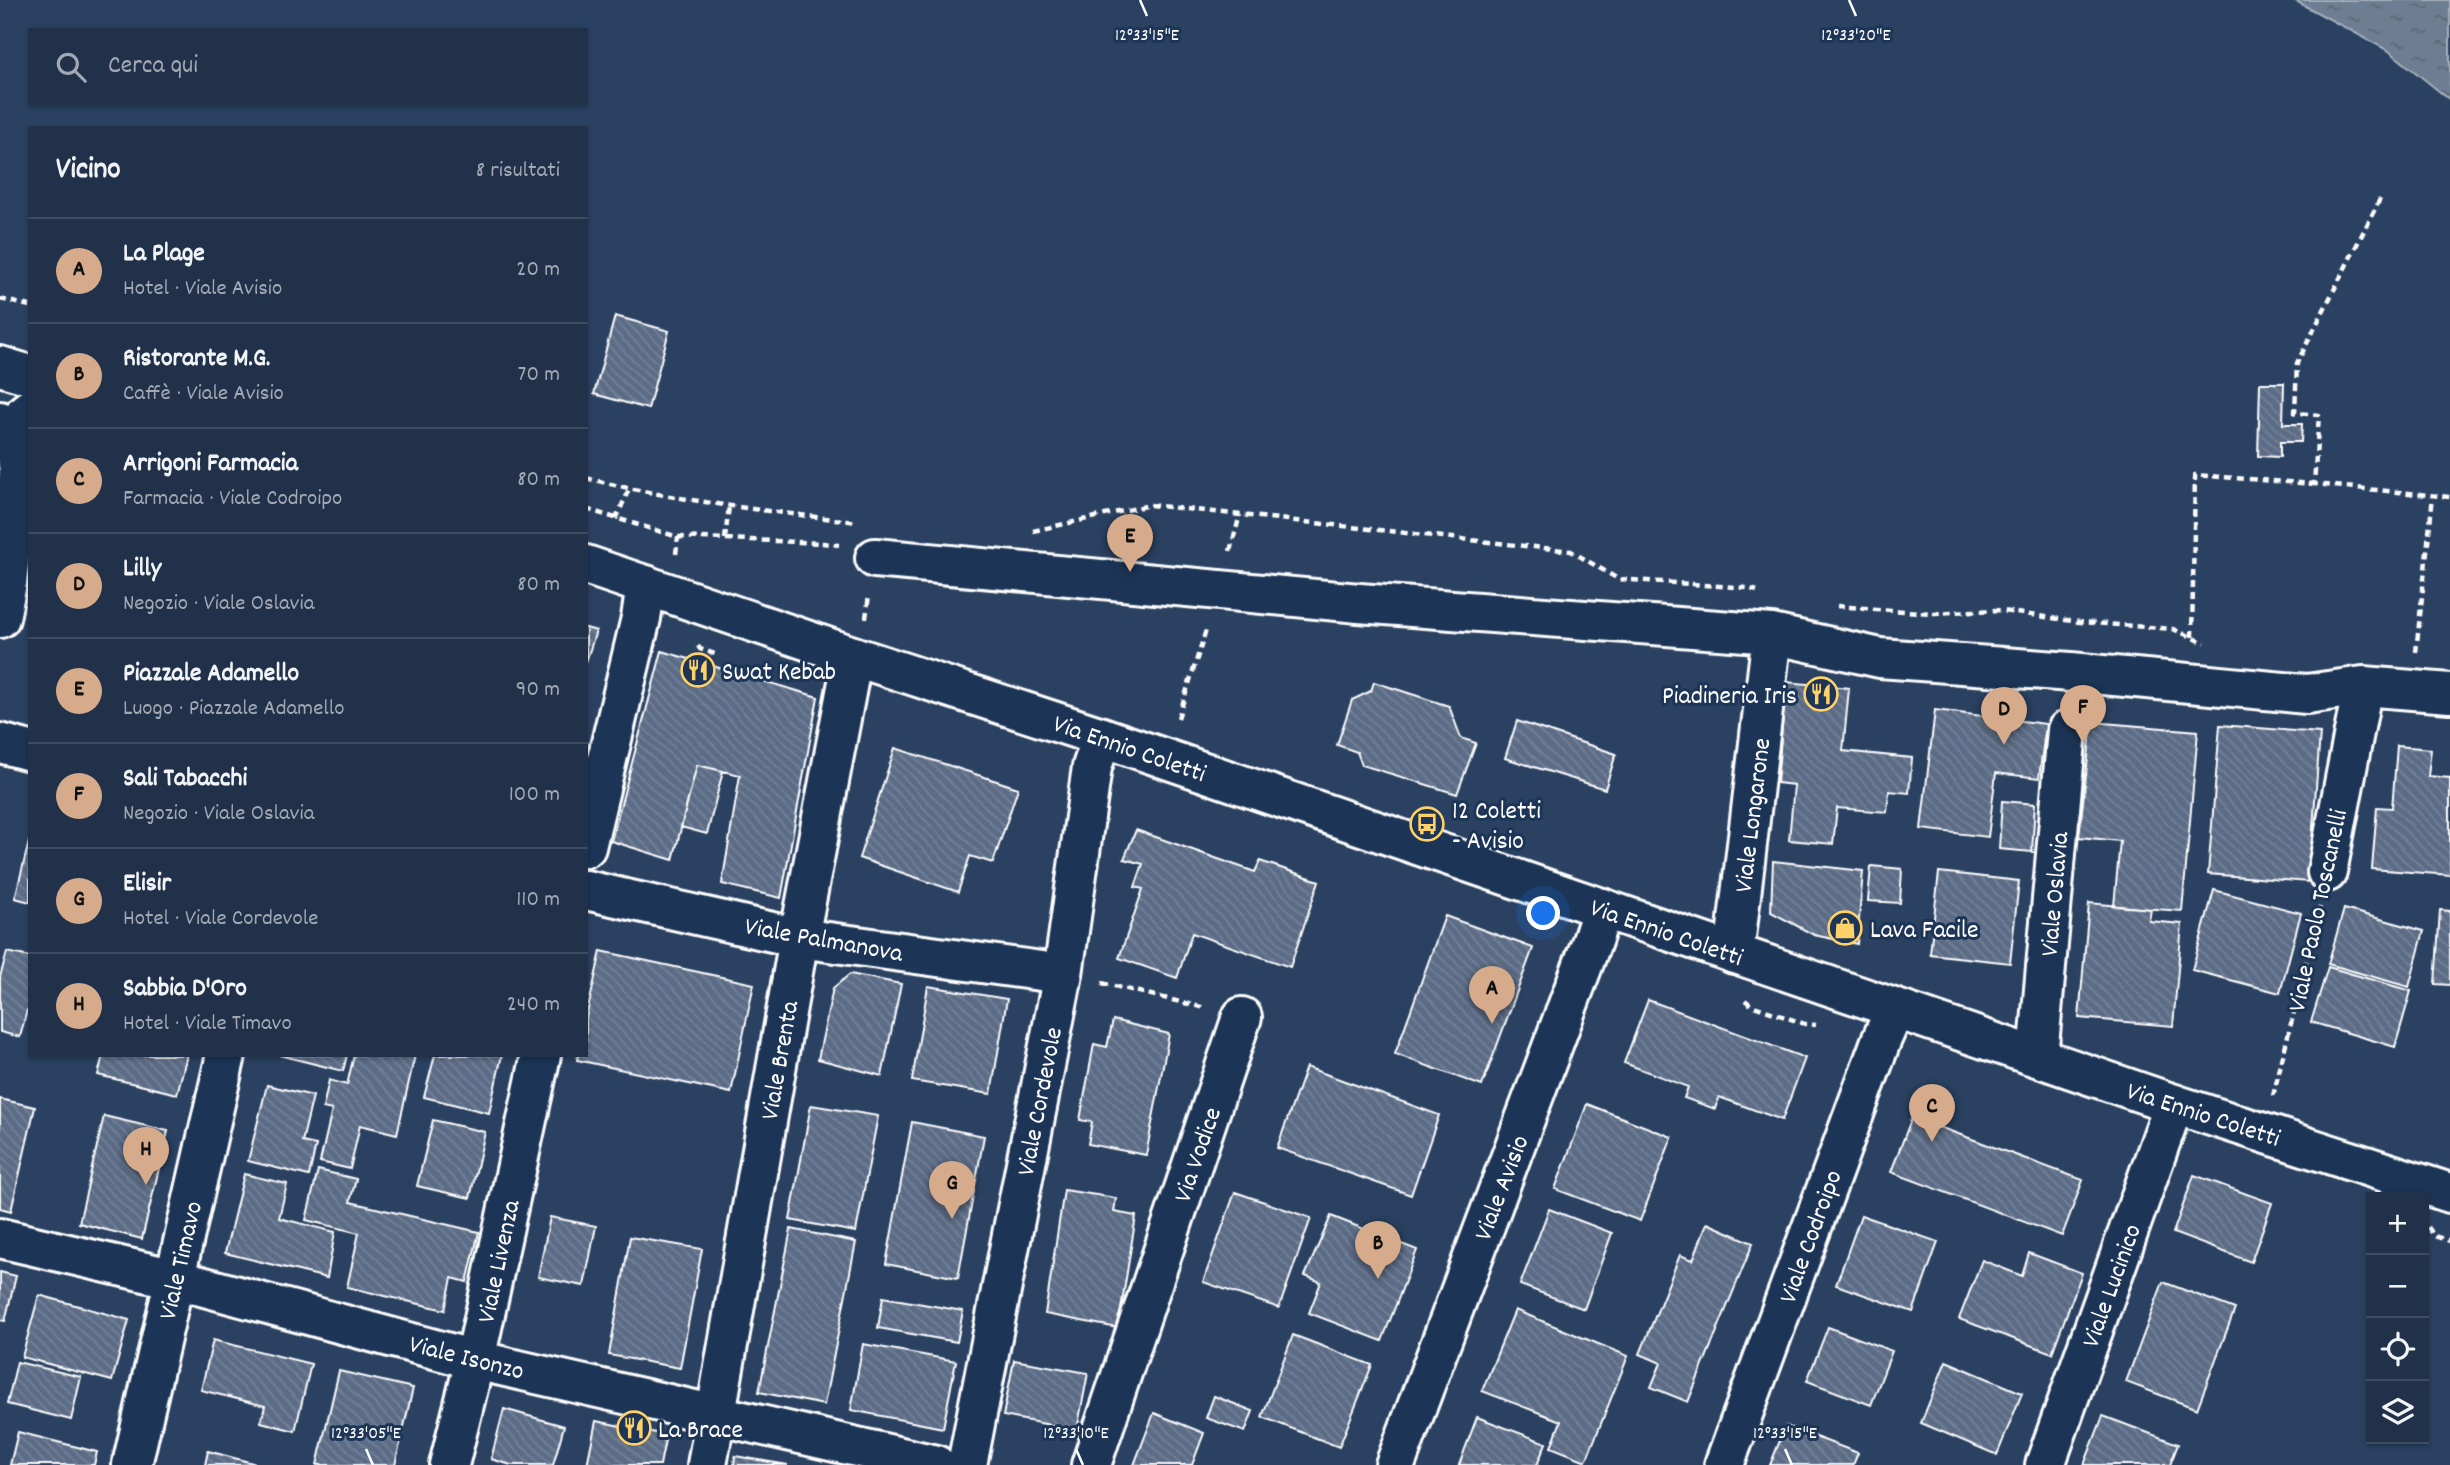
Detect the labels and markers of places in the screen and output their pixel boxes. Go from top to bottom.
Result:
pin: E [1107,514,1153,572]
restaurant icon: Swat Kebab [679,651,717,689]
place label: Swat Kebab [722,655,836,692]
restaurant icon: Piadineria Iris [1802,675,1840,713]
place label: Piadineria Iris [1662,679,1797,716]
pin: F [2060,685,2106,743]
pin: D [1981,687,2027,745]
place label: 12 Coletti - Avisio [1452,794,1541,861]
bus stop icon: 12 Coletti - Avisio [1408,805,1446,843]
shop icon: Lava Facile [1826,909,1864,947]
place label: Lava Facile [1870,913,1978,950]
pin: A [1469,966,1515,1024]
pin: C [1909,1084,1955,1142]
pin: H [123,1127,169,1185]
pin: G [929,1161,975,1219]
pin: B [1355,1221,1401,1279]
restaurant icon: La Brace [615,1409,653,1447]
place label: La Brace [658,1413,743,1450]

